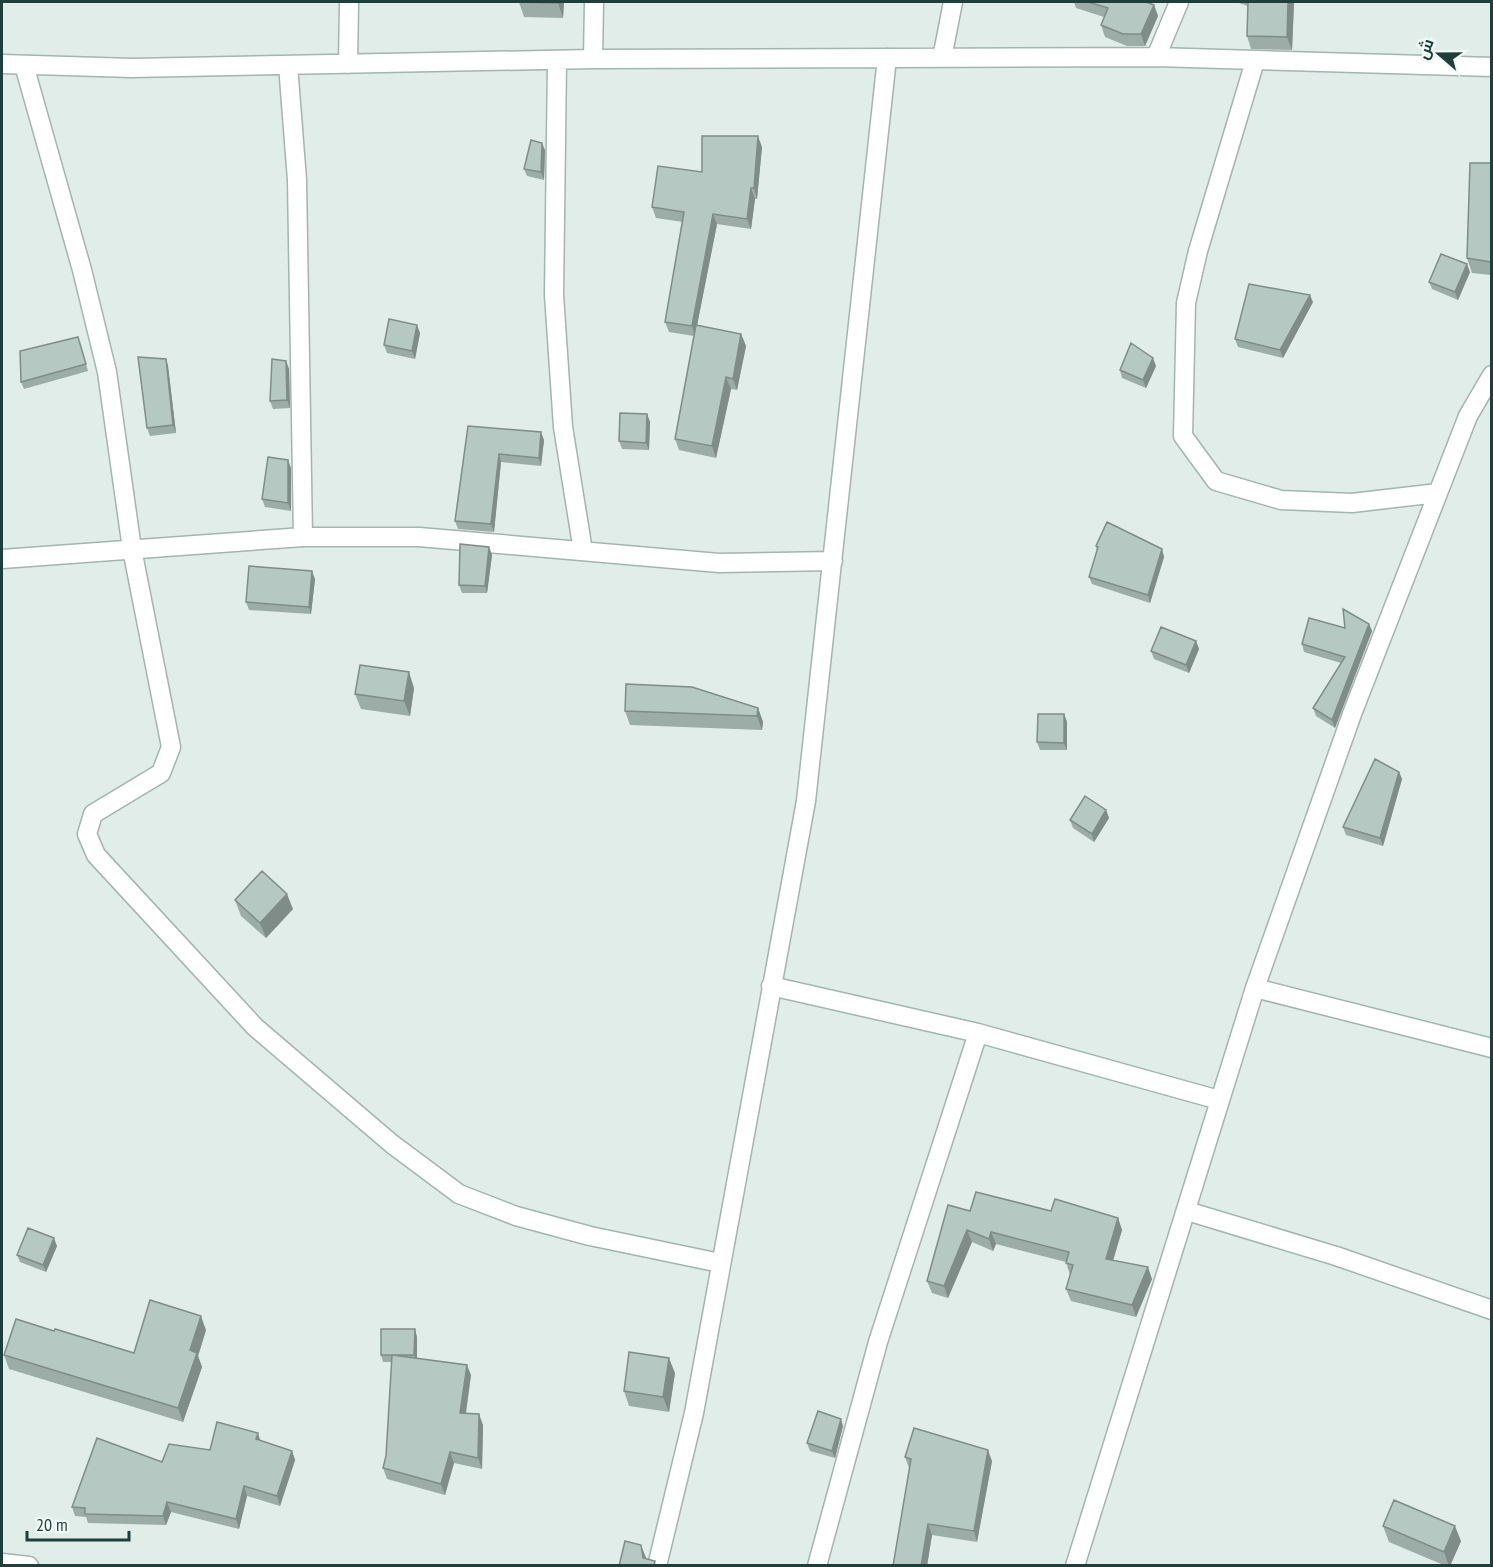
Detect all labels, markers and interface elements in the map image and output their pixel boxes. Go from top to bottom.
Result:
north arrow [1409,24,1469,84]
text: ش [1412,36,1438,62]
scale bar [27,1504,129,1542]
text: 20 m [36,1513,68,1536]

